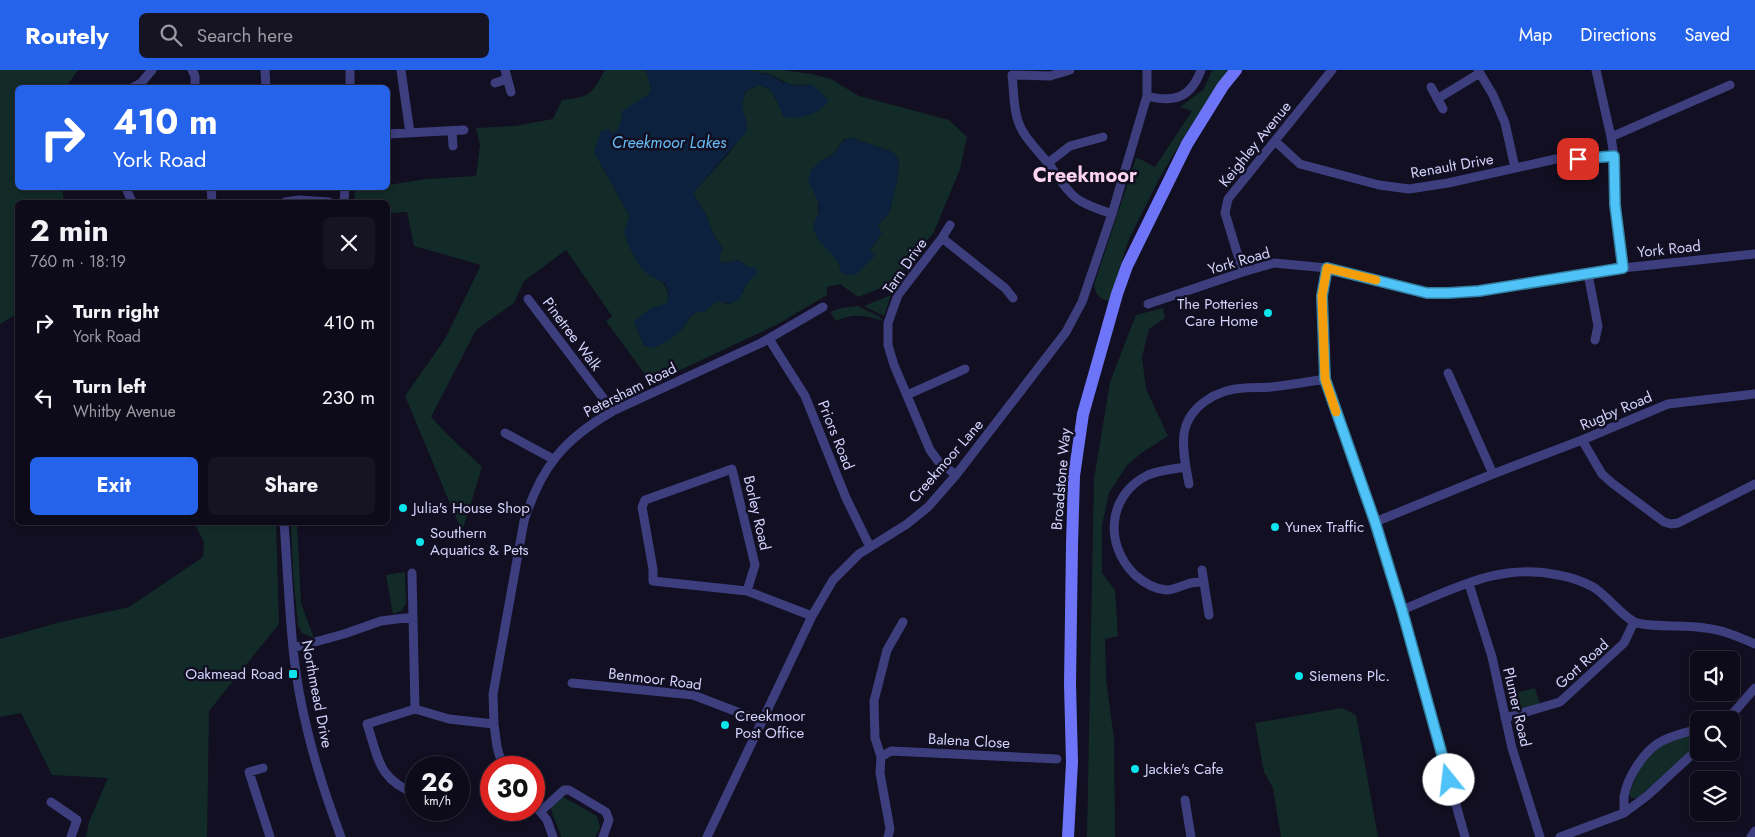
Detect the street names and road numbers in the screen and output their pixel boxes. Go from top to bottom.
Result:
street label: Keighley Avenue [1213,96,1297,192]
street label: Renault Drive [1409,148,1496,184]
street label: Tarn Drive [878,233,932,298]
street label: York Road [1636,235,1702,263]
street label: York Road [1205,242,1273,280]
street label: Pinetree Walk [537,293,607,376]
street label: Petersham Road [580,357,680,423]
street label: Rugby Road [1576,386,1656,436]
street label: Priors Road [812,397,860,473]
street label: Creekmoor Lane [903,414,989,508]
street label: Broadstone Way [1046,427,1076,531]
street label: Borley Road [738,473,776,553]
street label: Gort Road [1550,634,1614,694]
street label: Northmead Drive [296,638,338,750]
street label: Benmoor Road [607,662,703,696]
street label: Plumer Road [1497,665,1537,749]
street label: Balena Close [927,728,1011,754]

